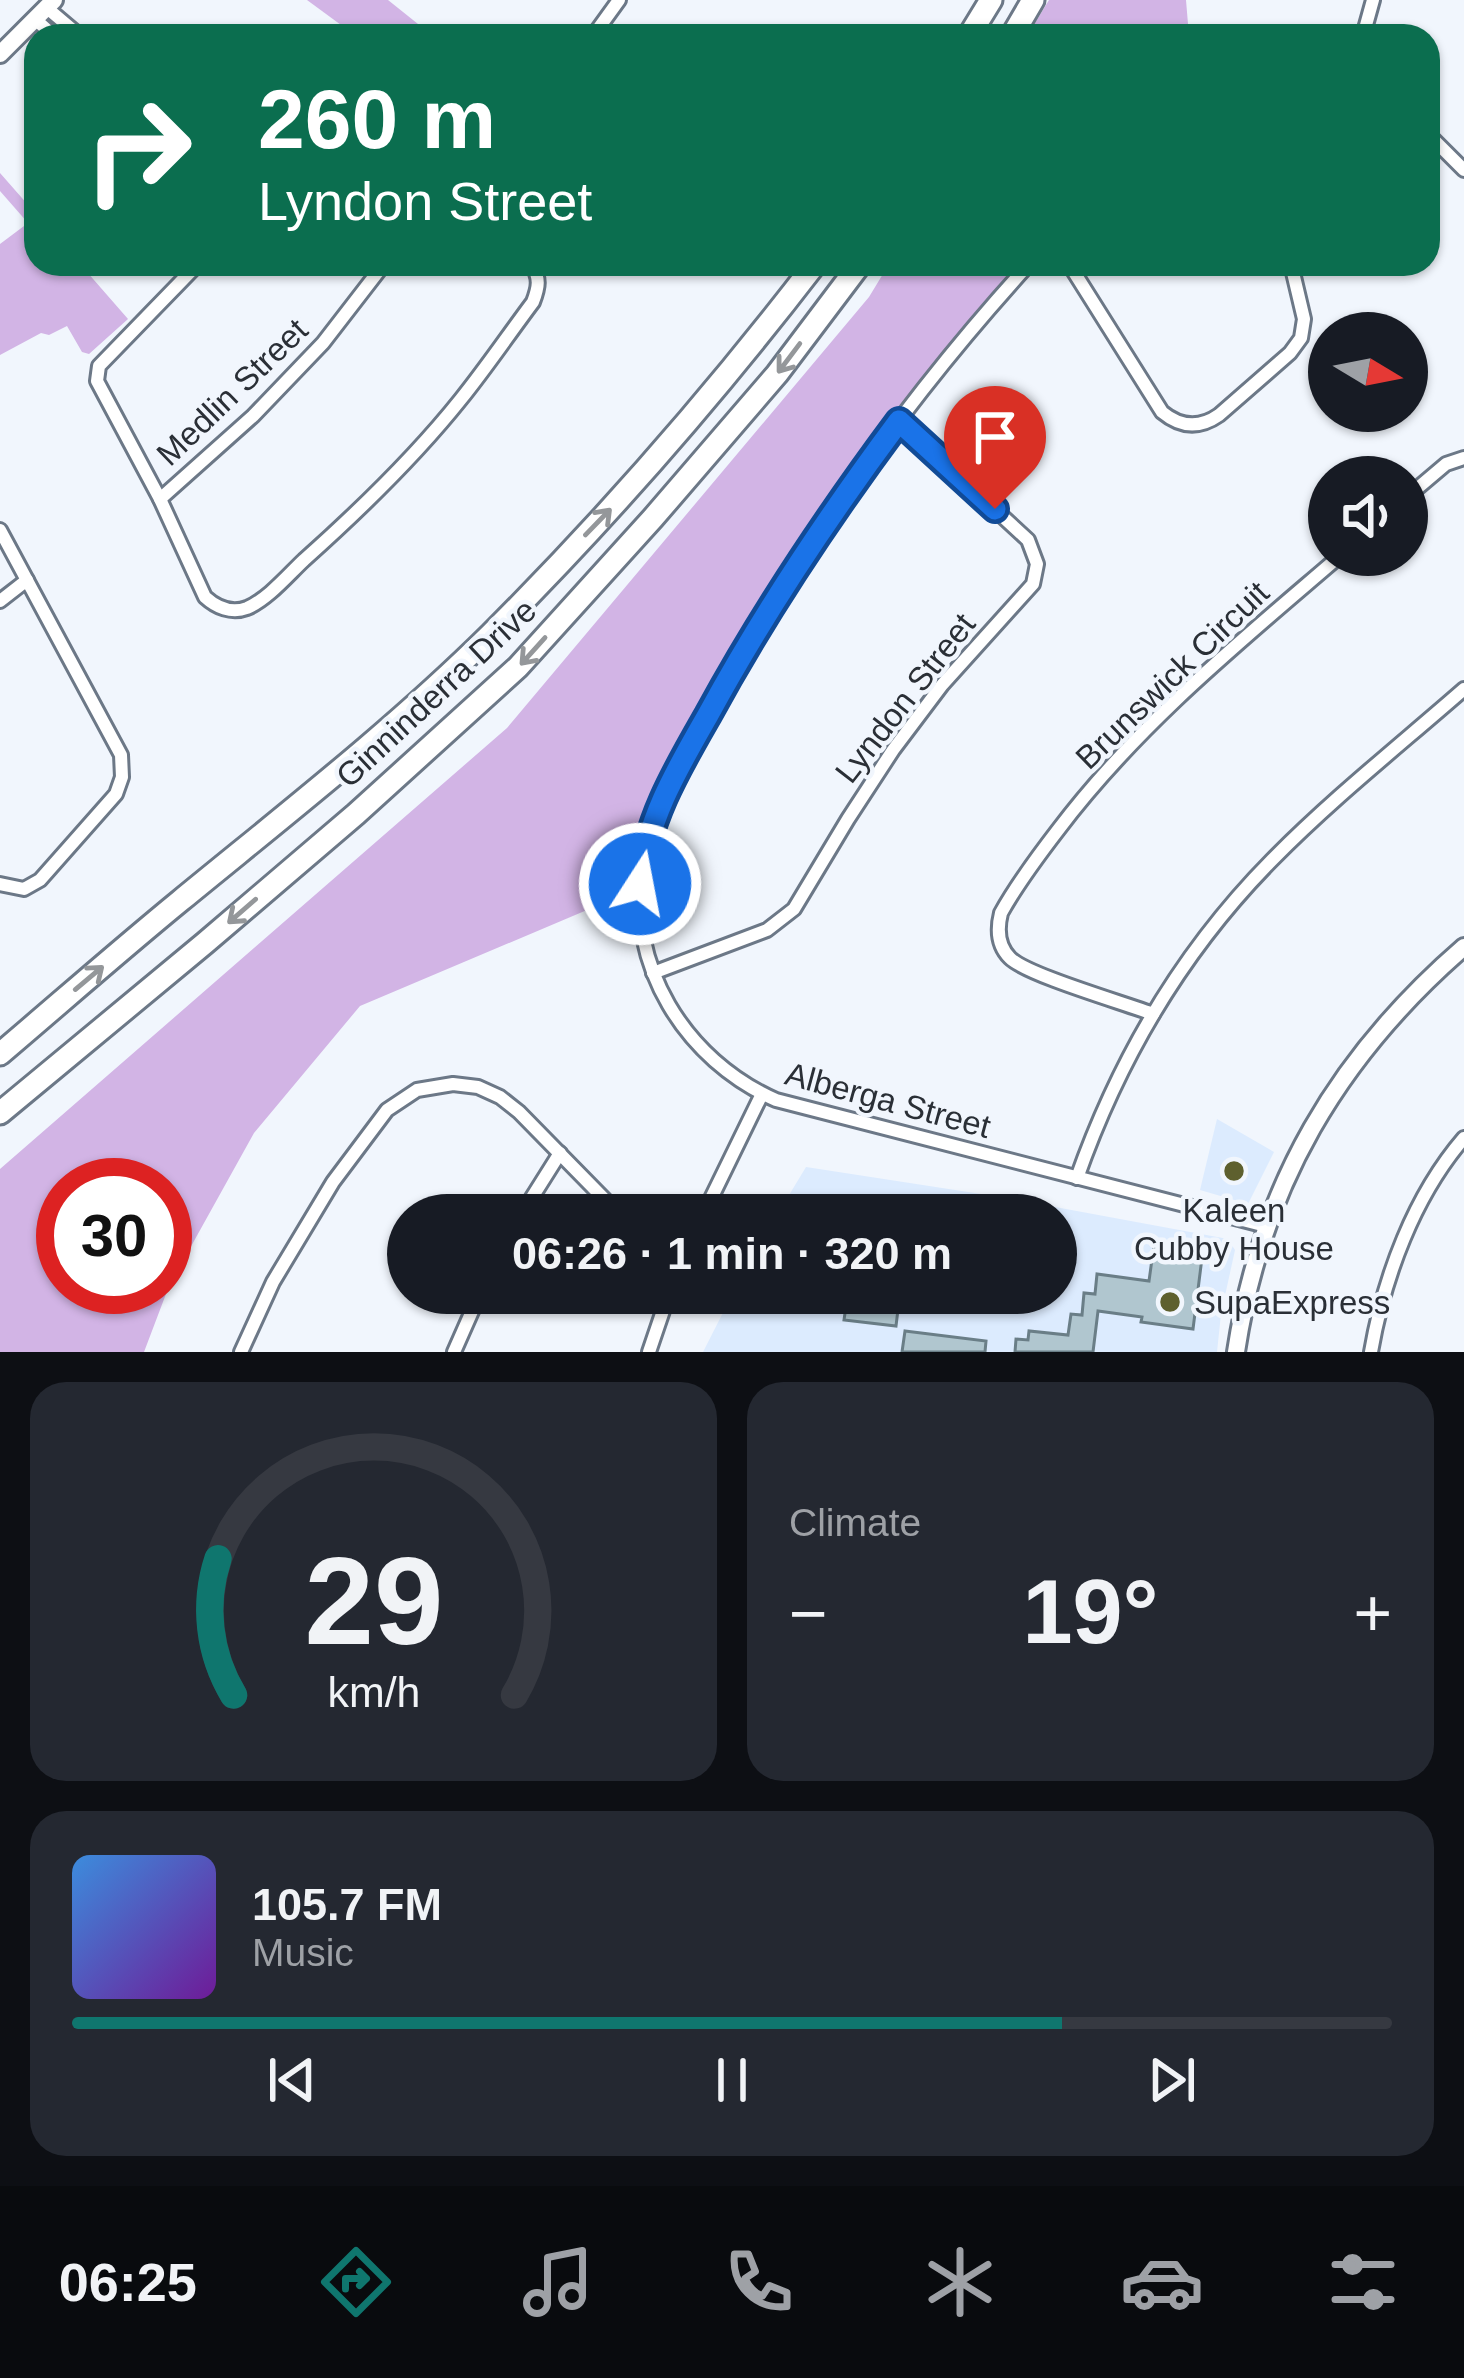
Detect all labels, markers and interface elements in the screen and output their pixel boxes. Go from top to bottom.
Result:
icon: right [60,72,216,228]
text: 260 m [258,72,496,166]
text: Lyndon Street [258,171,592,231]
street label: Medlin Street [149,311,315,473]
north arrow [1308,312,1428,432]
map controls [1308,312,1428,576]
one-way arrow [777,341,803,373]
pin [944,386,1046,509]
icon: arrive [962,404,1028,470]
button: sound [1308,456,1428,576]
one-way arrow [583,508,611,537]
street label: Brunswick Circuit [1068,574,1276,776]
street label: Ginninderra Drive [329,591,543,795]
street label: Lyndon Street [828,606,982,790]
one-way arrow [519,635,547,665]
position arrow [577,821,703,947]
one-way arrow [227,897,258,925]
one-way arrow [73,965,104,993]
street label: Alberga Street [781,1055,995,1145]
speed limit sign: 30 [36,1158,192,1314]
marker: Kaleen Cubby House [1221,1158,1247,1184]
place label: Kaleen Cubby House [1134,1192,1334,1267]
text: 06:26 · 1 min · 320 m [512,1228,952,1279]
place label: SupaExpress [1194,1284,1390,1321]
marker: SupaExpress [1157,1289,1183,1315]
text: Climate [789,1501,921,1544]
text: 29 [304,1531,443,1670]
text: 19° [1022,1562,1159,1662]
text: − [789,1576,828,1650]
text: + [1353,1576,1392,1650]
text: km/h [327,1667,420,1715]
text: 105.7 FM [252,1879,442,1930]
text: Music [252,1931,354,1974]
icon: previous [259,2047,325,2113]
icon: pause [699,2047,765,2113]
icon: next [1139,2047,1205,2113]
icon: directions [314,2240,398,2324]
icon: music [516,2240,600,2324]
icon: phone [717,2240,801,2324]
icon: climate [918,2240,1002,2324]
icon: car [1120,2240,1204,2324]
icon: filters [1321,2240,1405,2324]
text: 06:25 [59,2252,197,2312]

